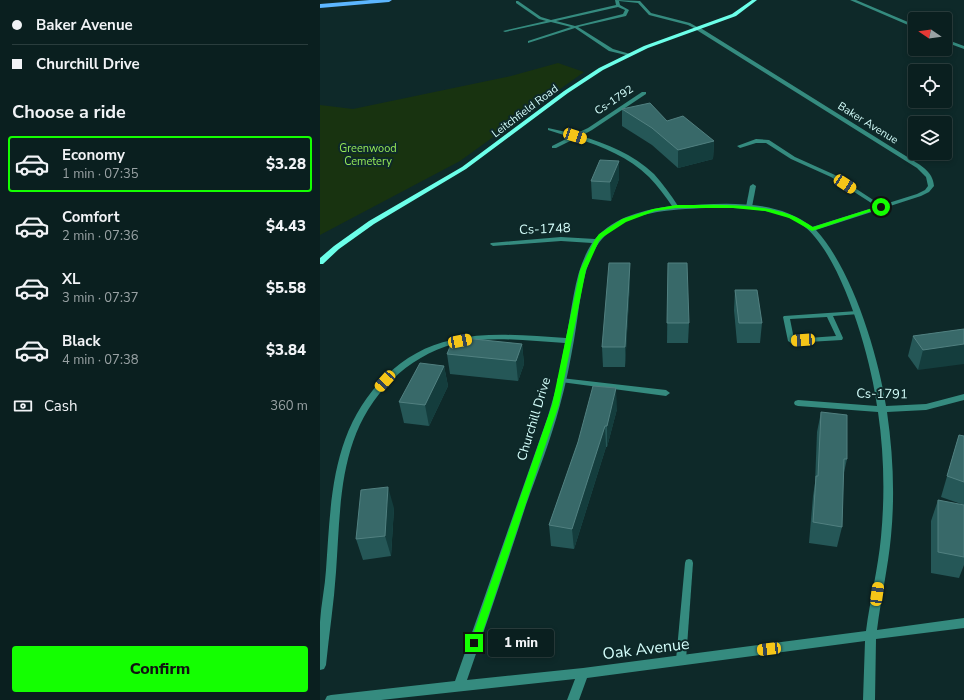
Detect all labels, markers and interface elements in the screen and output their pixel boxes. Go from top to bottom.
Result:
north arrow [908,12,952,56]
map controls [908,12,952,160]
text: Baker Avenue [36,15,133,35]
text: Churchill Drive [36,54,140,74]
button: locate [908,64,952,108]
street label: Leitchfield Road [489,81,561,141]
street label: Cs-1792 [592,82,636,118]
street label: Baker Avenue [835,98,901,148]
text: Choose a ride [12,100,126,124]
button: layers [908,116,952,160]
car [562,127,588,145]
park label: Greenwood Cemetery [339,141,397,169]
text: Economy [62,145,125,165]
icon: car [14,146,50,182]
text: $3.28 [266,154,306,174]
text: 1 min · 07:35 [62,165,138,183]
car [832,172,858,196]
route start [872,198,890,216]
text: Comfort [62,207,119,227]
icon: car [14,208,50,244]
text: $4.43 [266,216,306,236]
street label: Cs-1748 [519,219,571,239]
text: 2 min · 07:36 [62,227,138,245]
text: XL [62,269,81,289]
icon: car [14,270,50,306]
text: $5.58 [266,278,306,298]
text: 3 min · 07:37 [62,289,138,307]
text: Black [62,331,100,351]
icon: car [14,332,50,368]
car [447,333,473,349]
car [791,333,815,347]
text: $3.84 [266,340,306,360]
text: 4 min · 07:38 [62,351,138,369]
car [373,368,397,394]
street label: Churchill Drive [513,375,555,463]
street label: Cs-1791 [856,385,908,403]
icon: cash [12,395,34,417]
text: Cash [44,396,78,416]
text: 360 m [270,397,308,415]
car [869,581,885,607]
callout: 1 min [488,629,554,657]
street label: Oak Avenue [601,633,691,665]
route end [465,634,483,652]
text: 1 min [504,634,538,652]
car [756,642,782,656]
button: Confirm [12,646,308,692]

